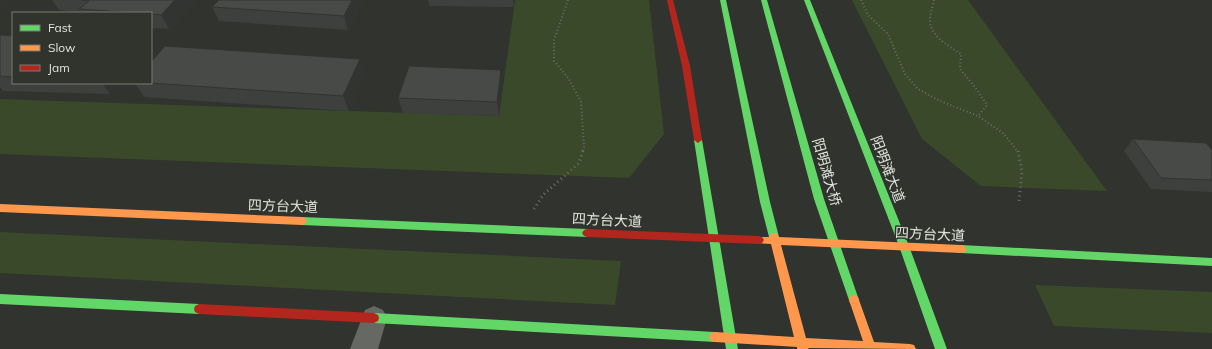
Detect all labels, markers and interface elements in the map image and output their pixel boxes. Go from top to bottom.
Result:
legend [12,12,152,84]
text: Fast [48,20,72,35]
text: Slow [48,40,76,55]
text: Jam [48,60,70,75]
street label: 阳明滩大道 [867,133,909,205]
street label: 阳明滩大桥 [809,136,845,208]
street label: 四方台大道 [248,196,318,216]
street label: 四方台大道 [572,209,642,231]
street label: 四方台大道 [895,223,965,245]

